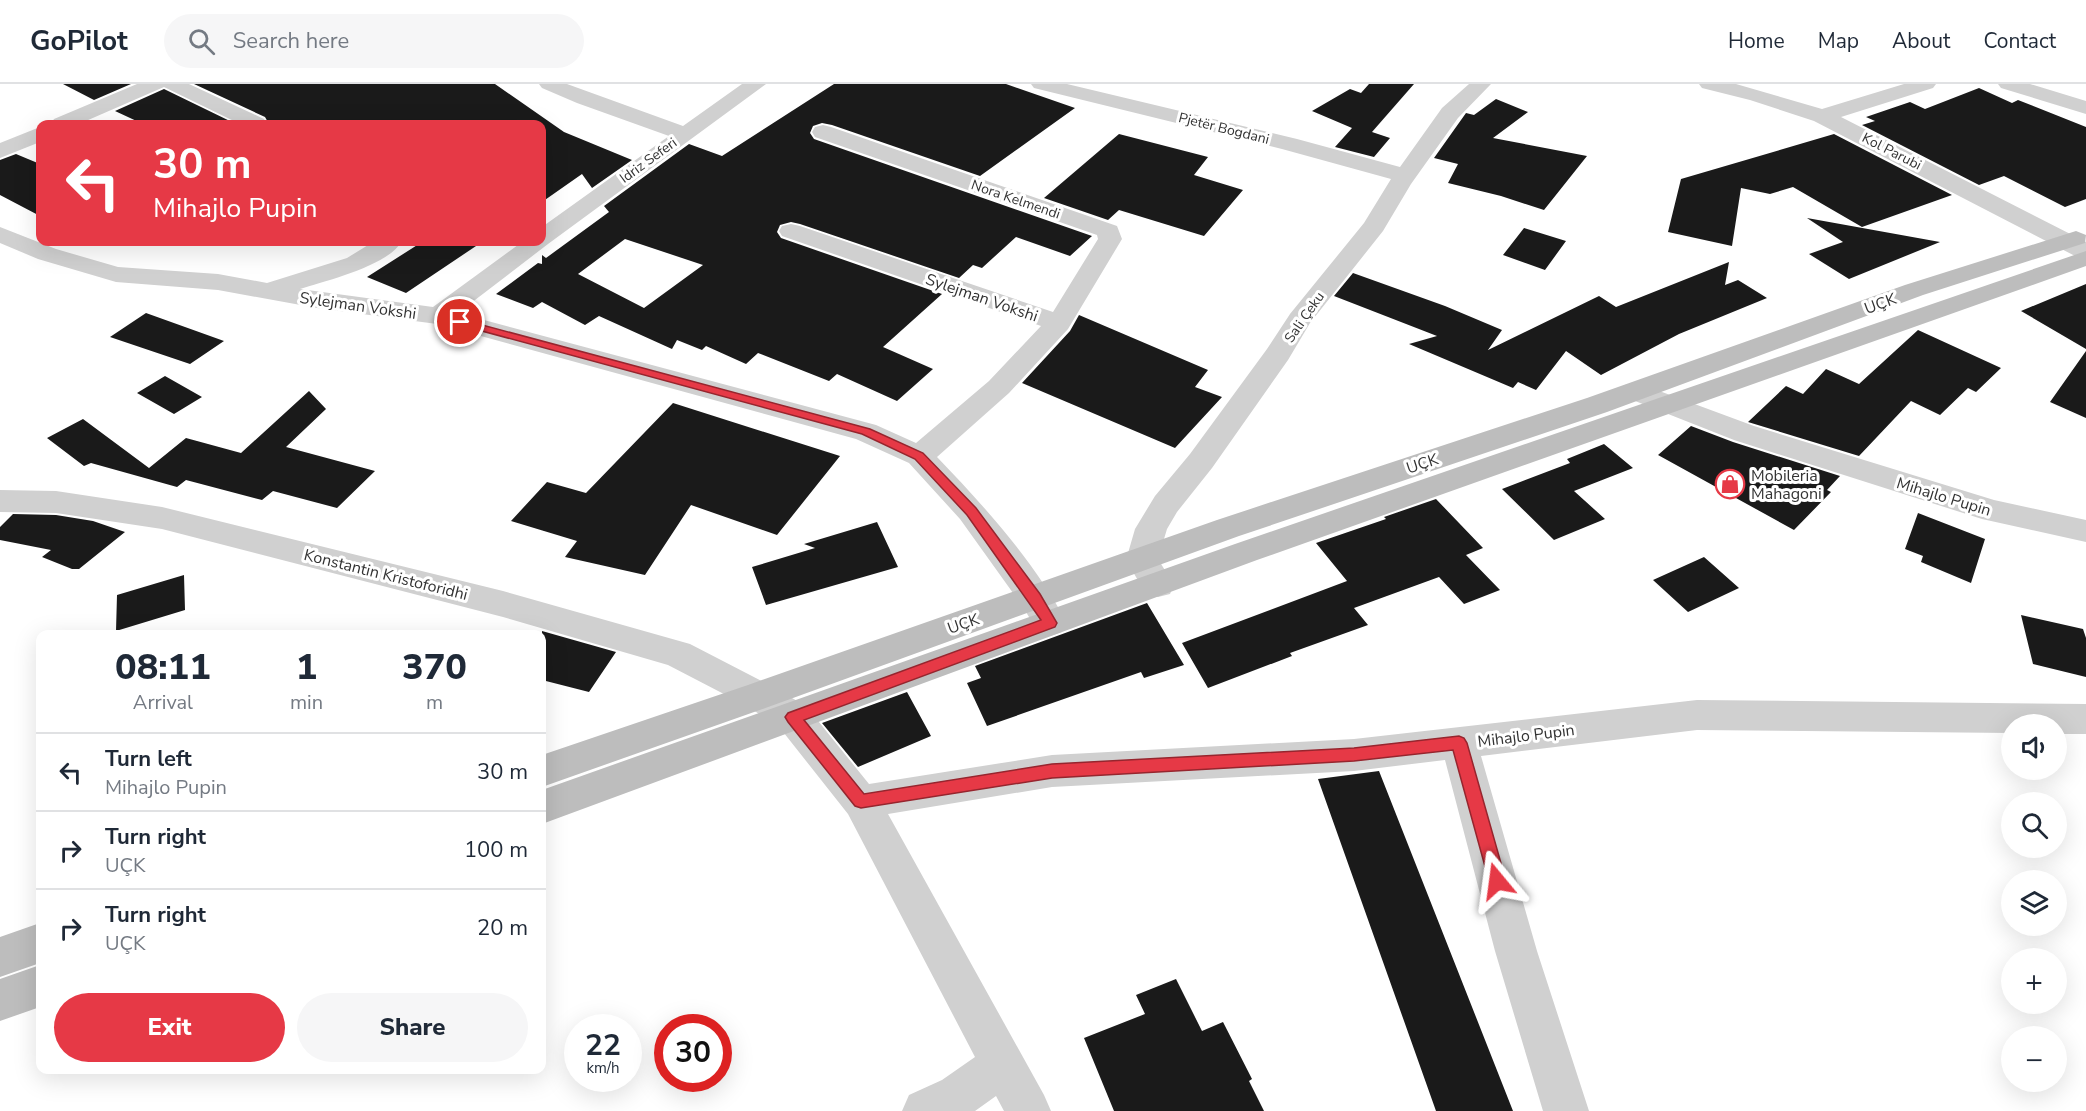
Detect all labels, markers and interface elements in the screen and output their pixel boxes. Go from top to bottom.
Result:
search box [164,14,584,68]
text: GoPilot [30,22,128,60]
icon: search [185,25,218,58]
text: Search here [233,26,349,56]
text: Home [1728,27,1785,55]
text: Map [1818,27,1859,55]
text: About [1892,27,1950,55]
text: Contact [1983,27,2056,55]
street label: Pjetër Bogdani [1177,108,1271,149]
street label: Kol Parubi [1859,128,1925,175]
street label: Idriz Seferi [616,133,681,188]
text: 30 m [153,136,252,193]
icon: left [54,144,132,222]
street label: Nora Kelmendi [969,175,1063,224]
text: Mihajlo Pupin [153,190,318,227]
street label: Sylejman Vokshi [922,268,1041,327]
street label: Sylejman Vokshi [298,287,418,325]
street label: Sali Çeku [1280,288,1329,347]
street label: UÇK [1861,288,1900,320]
pin [434,296,485,347]
icon: arrive [443,305,476,338]
street label: UÇK [1403,448,1442,479]
place label: Mobileria Mahagoni [1751,465,1822,505]
shop icon: Mobileria Mahagoni [1714,468,1746,500]
street label: Mihajlo Pupin [1894,472,1994,522]
street label: Konstantin Kristoforidhi [302,544,470,606]
street label: UÇK [944,608,983,640]
text: 08:11 [115,643,211,692]
text: 1 [296,643,317,692]
text: 370 [402,643,467,692]
text: Arrival [133,689,193,716]
text: min [290,689,323,716]
text: m [426,689,443,716]
map controls [2001,714,2067,1092]
button: sound [2001,714,2067,780]
street label: Mihajlo Pupin [1476,719,1576,753]
text: Turn left [105,744,192,774]
icon: left [54,756,87,789]
text: 30 m [477,757,528,787]
text: Mihajlo Pupin [105,774,227,801]
button: search [2001,792,2067,858]
text: Turn right [105,822,206,852]
icon: right [54,834,87,867]
text: 100 m [464,835,528,865]
position arrow [1465,849,1529,913]
text: UÇK [105,852,146,879]
button: layers [2001,870,2067,936]
text: Turn right [105,900,206,930]
icon: right [54,912,87,945]
text: 20 m [477,913,528,943]
text: UÇK [105,930,146,957]
button: + [2001,948,2067,1014]
button: Exit [54,993,285,1062]
button: Share [297,993,528,1062]
speed limit sign: 30 [654,1014,732,1092]
text: 22 [585,1025,621,1066]
button: − [2001,1026,2067,1092]
text: km/h [586,1058,620,1078]

